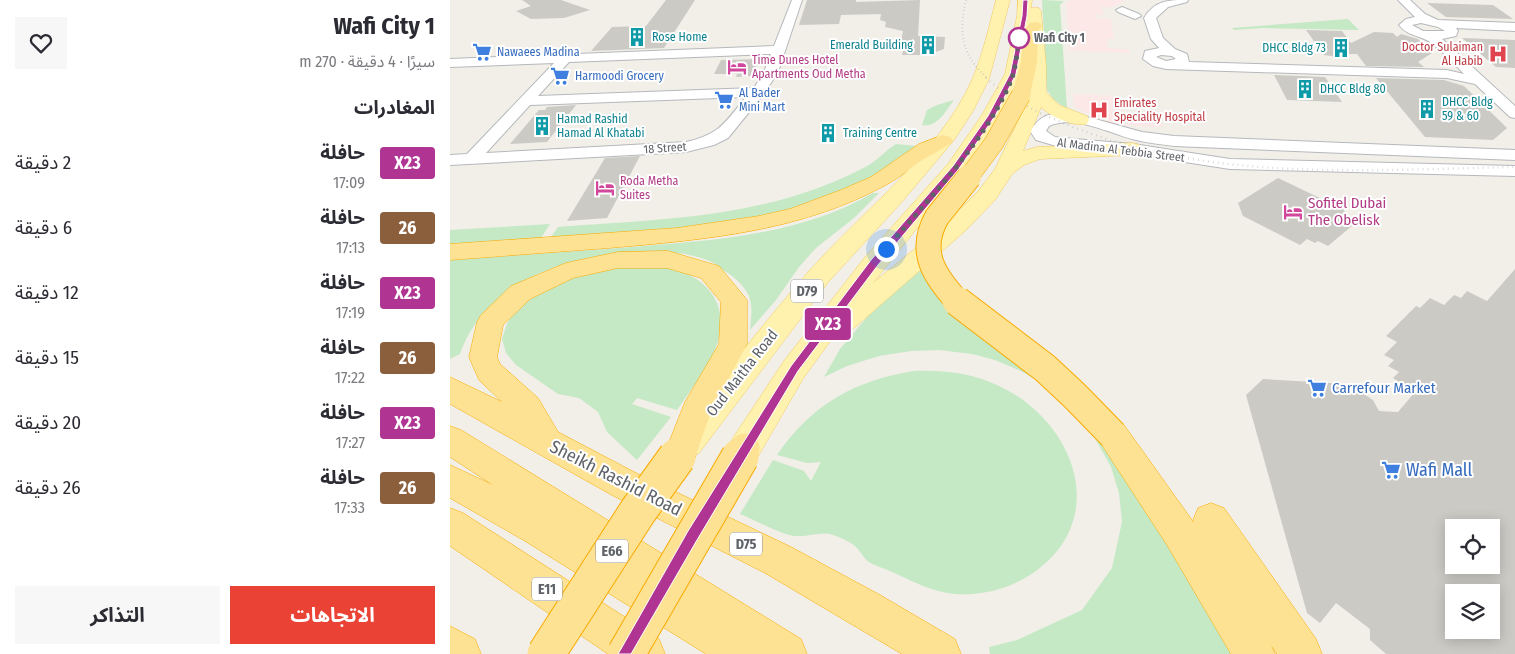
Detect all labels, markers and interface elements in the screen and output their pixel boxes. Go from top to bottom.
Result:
text: Wafi City 1 [333,12,435,40]
button: heart [15,17,67,69]
building icon: Rose Home [626,26,648,48]
marker: Wafi City 1 [1008,27,1030,49]
place label: Rose Home [652,30,707,44]
place label: Wafi City 1 [1034,31,1085,45]
building icon: Emerald Building [917,34,939,56]
building icon: DHCC Bldg 73 [1330,37,1352,59]
place label: Emerald Building [830,38,913,52]
place label: Doctor Sulaiman Al Habib [1402,40,1483,68]
supermarket icon: Nawaees Madina [471,41,493,63]
place label: DHCC Bldg 73 [1262,41,1326,55]
hospital icon: Doctor Sulaiman Al Habib [1487,43,1509,65]
place label: Nawaees Madina [497,45,580,59]
text: سيرًا · 4 دقيقة · 270 m [299,52,435,71]
place label: Time Dunes Hotel Apartments Oud Metha [752,53,866,81]
hotel icon: Time Dunes Hotel Apartments Oud Metha [726,56,748,78]
supermarket icon: Harmoodi Grocery [549,65,571,87]
place label: Harmoodi Grocery [575,69,665,83]
building icon: DHCC Bldg 80 [1294,78,1316,100]
place label: DHCC Bldg 80 [1320,82,1386,96]
place label: Al Bader Mini Mart [739,86,785,114]
supermarket icon: Al Bader Mini Mart [713,89,735,111]
place label: DHCC Bldg 59 & 60 [1442,95,1493,123]
text: المغادرات [354,96,435,119]
place label: Emirates Speciality Hospital [1114,96,1205,124]
building icon: DHCC Bldg 59 & 60 [1416,98,1438,120]
hospital icon: Emirates Speciality Hospital [1088,99,1110,121]
place label: Hamad Rashid Hamad Al Khatabi [557,112,645,140]
building icon: Hamad Rashid Hamad Al Khatabi [531,115,553,137]
building icon: Training Centre [817,122,839,144]
place label: Training Centre [843,126,917,140]
street label: Al Madina Al Tebbia Street [1056,135,1186,165]
street label: 18 Street [643,140,687,156]
text: حافلة [320,141,365,164]
text: 2 دقيقة [15,151,71,174]
text: X23 [394,152,421,174]
text: 17:09 [333,173,365,192]
place label: Roda Metha Suites [620,174,679,202]
hotel icon: Roda Metha Suites [594,177,616,199]
place label: Sofitel Dubai The Obelisk [1308,194,1386,229]
hotel icon: Sofitel Dubai The Obelisk [1282,201,1304,223]
text: حافلة [320,206,365,229]
text: 6 دقيقة [15,216,72,239]
text: 26 [399,217,416,239]
your location [874,237,899,262]
text: 17:13 [336,238,365,257]
text: حافلة [320,271,365,294]
road number: D79 [791,280,823,302]
text: 12 دقيقة [15,281,79,304]
text: X23 [394,282,421,304]
text: 17:19 [336,303,365,322]
line badge: X23 [799,308,857,340]
text: X23 [815,313,841,335]
street label: Oud Maitha Road [702,326,782,420]
text: حافلة [320,336,365,359]
text: 15 دقيقة [15,346,79,369]
text: 26 [399,347,416,369]
text: 17:22 [335,368,365,387]
supermarket icon: Carrefour Market [1306,377,1328,399]
place label: Carrefour Market [1332,379,1436,397]
text: حافلة [320,401,365,424]
text: 20 دقيقة [15,411,81,434]
text: X23 [394,412,421,434]
text: 17:27 [335,433,365,452]
street label: Sheikh Rashid Road [546,435,686,521]
supermarket icon: Wafi Mall [1380,459,1402,481]
place label: Wafi Mall [1406,459,1473,481]
text: حافلة [320,466,365,489]
text: 26 دقيقة [15,476,81,499]
text: 26 [399,477,416,499]
text: 17:33 [334,498,365,517]
map controls [1445,519,1500,639]
button: locate [1445,519,1500,574]
road number: D75 [730,532,762,556]
road number: E66 [596,540,628,562]
road number: E11 [532,578,562,600]
button: layers [1445,584,1500,639]
button: التذاكر [15,586,220,644]
button: الاتجاهات [230,586,435,644]

